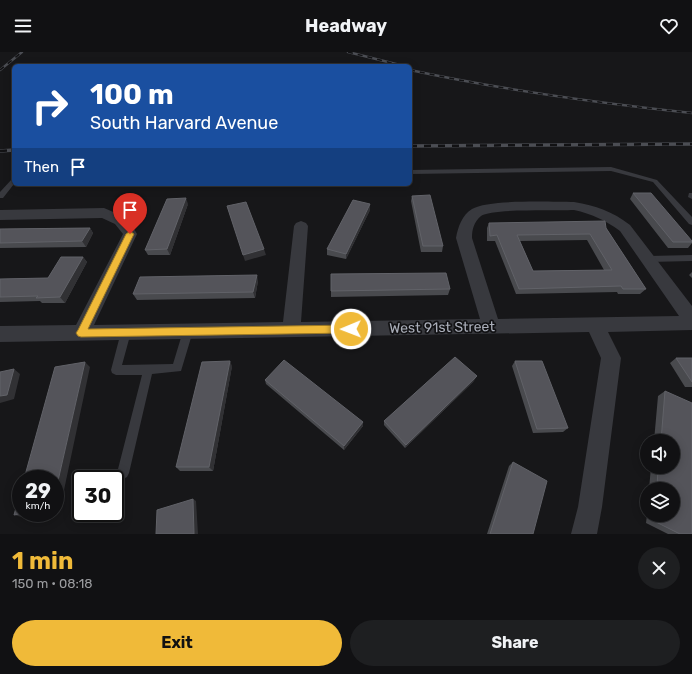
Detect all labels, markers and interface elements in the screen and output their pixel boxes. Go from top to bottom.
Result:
icon: menu [12,15,34,37]
text: Headway [305,15,387,37]
icon: heart [658,15,680,37]
text: 100 m [90,78,174,111]
icon: right [24,80,76,132]
text: South Harvard Avenue [90,112,278,134]
icon: arrive [67,156,89,178]
text: Then [24,158,59,176]
pin [113,193,147,234]
icon: arrive [119,199,141,221]
position arrow [330,308,372,350]
street label: West 91st Street [389,318,495,337]
map controls [640,434,680,522]
button: sound [640,434,680,474]
speed limit sign: 30 [72,470,124,522]
text: 29 [25,479,51,503]
button: layers [640,482,680,522]
text: km/h [26,500,50,512]
text: 1 min [12,547,73,575]
button: close [638,547,680,589]
text: 150 m · 08:18 [12,576,93,591]
button: Exit [12,620,342,666]
button: Share [350,620,680,666]

